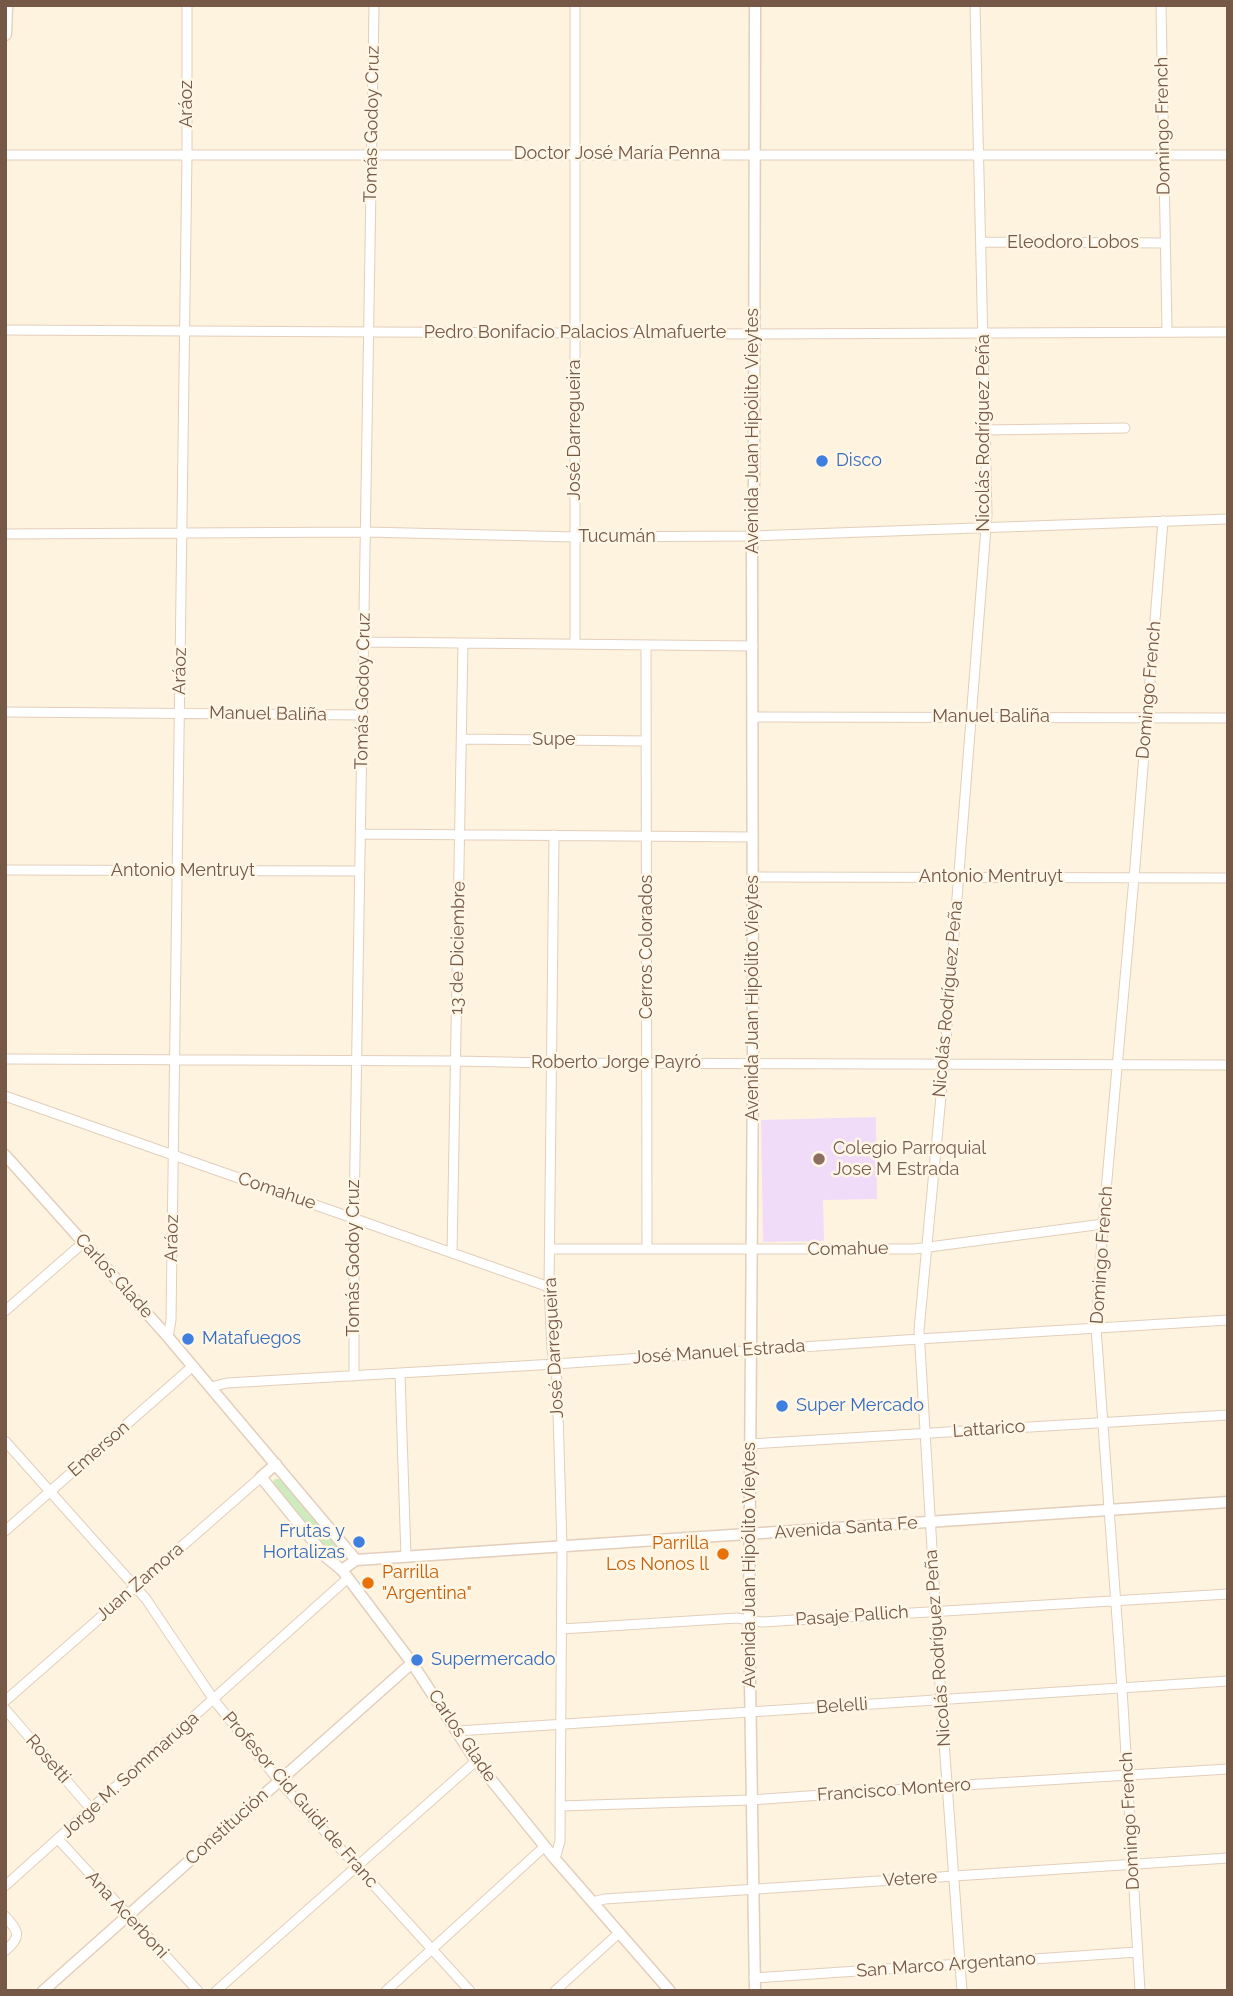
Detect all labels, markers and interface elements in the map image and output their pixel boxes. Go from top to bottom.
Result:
street label: Tomás Godoy Cruz [360,45,384,203]
street label: Domingo French [1151,57,1175,195]
street label: Aráoz [176,80,198,128]
street label: Doctor José María Penna [514,143,720,165]
street label: Eleodoro Lobos [1007,232,1139,254]
street label: Avenida Juan Hipólito Vieytes [742,308,764,554]
street label: Pedro Bonifacio Palacios Almafuerte [424,322,726,344]
street label: Nicolás Rodríguez Peña [973,334,995,532]
street label: José Darregueira [564,360,586,500]
place label: Disco [836,450,882,472]
marker: Disco [814,453,830,469]
street label: Tucumán [578,526,656,548]
street label: Tomás Godoy Cruz [351,612,375,770]
street label: Domingo French [1132,620,1166,760]
street label: Aráoz [169,647,191,695]
street label: Manuel Baliña [209,702,327,726]
street label: Manuel Baliña [932,706,1050,728]
street label: Supe [532,729,576,751]
street label: Antonio Mentruyt [111,860,255,882]
street label: Antonio Mentruyt [919,866,1063,888]
street label: Cerros Colorados [636,875,658,1019]
street label: Avenida Juan Hipólito Vieytes [742,875,764,1121]
street label: 13 de Diciembre [446,881,470,1015]
street label: Nicolás Rodríguez Peña [929,900,967,1098]
street label: Roberto Jorge Payró [531,1052,701,1074]
place label: Colegio Parroquial Jose M Estrada [833,1138,986,1180]
marker: Colegio Parroquial Jose M Estrada [811,1151,827,1167]
street label: Comahue [235,1168,319,1214]
street label: Tomás Godoy Cruz [343,1179,365,1337]
street label: Domingo French [1086,1185,1118,1325]
street label: Aráoz [161,1214,183,1262]
street label: Carlos Glade [70,1229,158,1323]
street label: Comahue [807,1237,889,1261]
street label: José Darregueira [540,1277,568,1419]
place label: Matafuegos [202,1328,301,1350]
marker: Matafuegos [180,1331,196,1347]
street label: José Manuel Estrada [632,1335,806,1369]
place label: Super Mercado [796,1395,924,1417]
marker: Super Mercado [774,1398,790,1414]
street label: Lattarico [952,1416,1026,1442]
street label: Emerson [64,1417,134,1481]
street label: Avenida Juan Hipólito Vieytes [739,1442,761,1688]
street label: Avenida Santa Fe [774,1512,918,1544]
place label: Frutas y Hortalizas [263,1521,345,1564]
place label: Parrilla Los Nonos ll [606,1533,709,1576]
marker: Frutas y Hortalizas [351,1534,367,1550]
street label: Juan Zamora [92,1538,188,1626]
marker: Parrilla Los Nonos ll [715,1546,731,1562]
street label: Nicolás Rodríguez Peña [920,1549,956,1747]
place label: Parrilla "Argentina" [382,1562,472,1604]
marker: Parrilla "Argentina" [360,1575,376,1591]
street label: Pasaje Pallich [795,1601,909,1631]
place label: Supermercado [431,1649,555,1671]
marker: Supermercado [409,1652,425,1668]
street label: Carlos Glade [423,1686,501,1786]
street label: Belelli [815,1693,869,1719]
street label: Jorge M. Sommaruga [57,1707,203,1843]
street label: Profesor Cid Guidi de Franc [218,1708,382,1892]
street label: Rosetti [21,1730,75,1788]
street label: Domingo French [1116,1751,1144,1891]
street label: Francisco Montero [816,1774,972,1806]
street label: Constitución [181,1784,273,1870]
street label: Vetere [882,1866,938,1892]
street label: Ana Acerboni [81,1867,173,1963]
street label: San Marco Argentano [856,1948,1036,1982]

